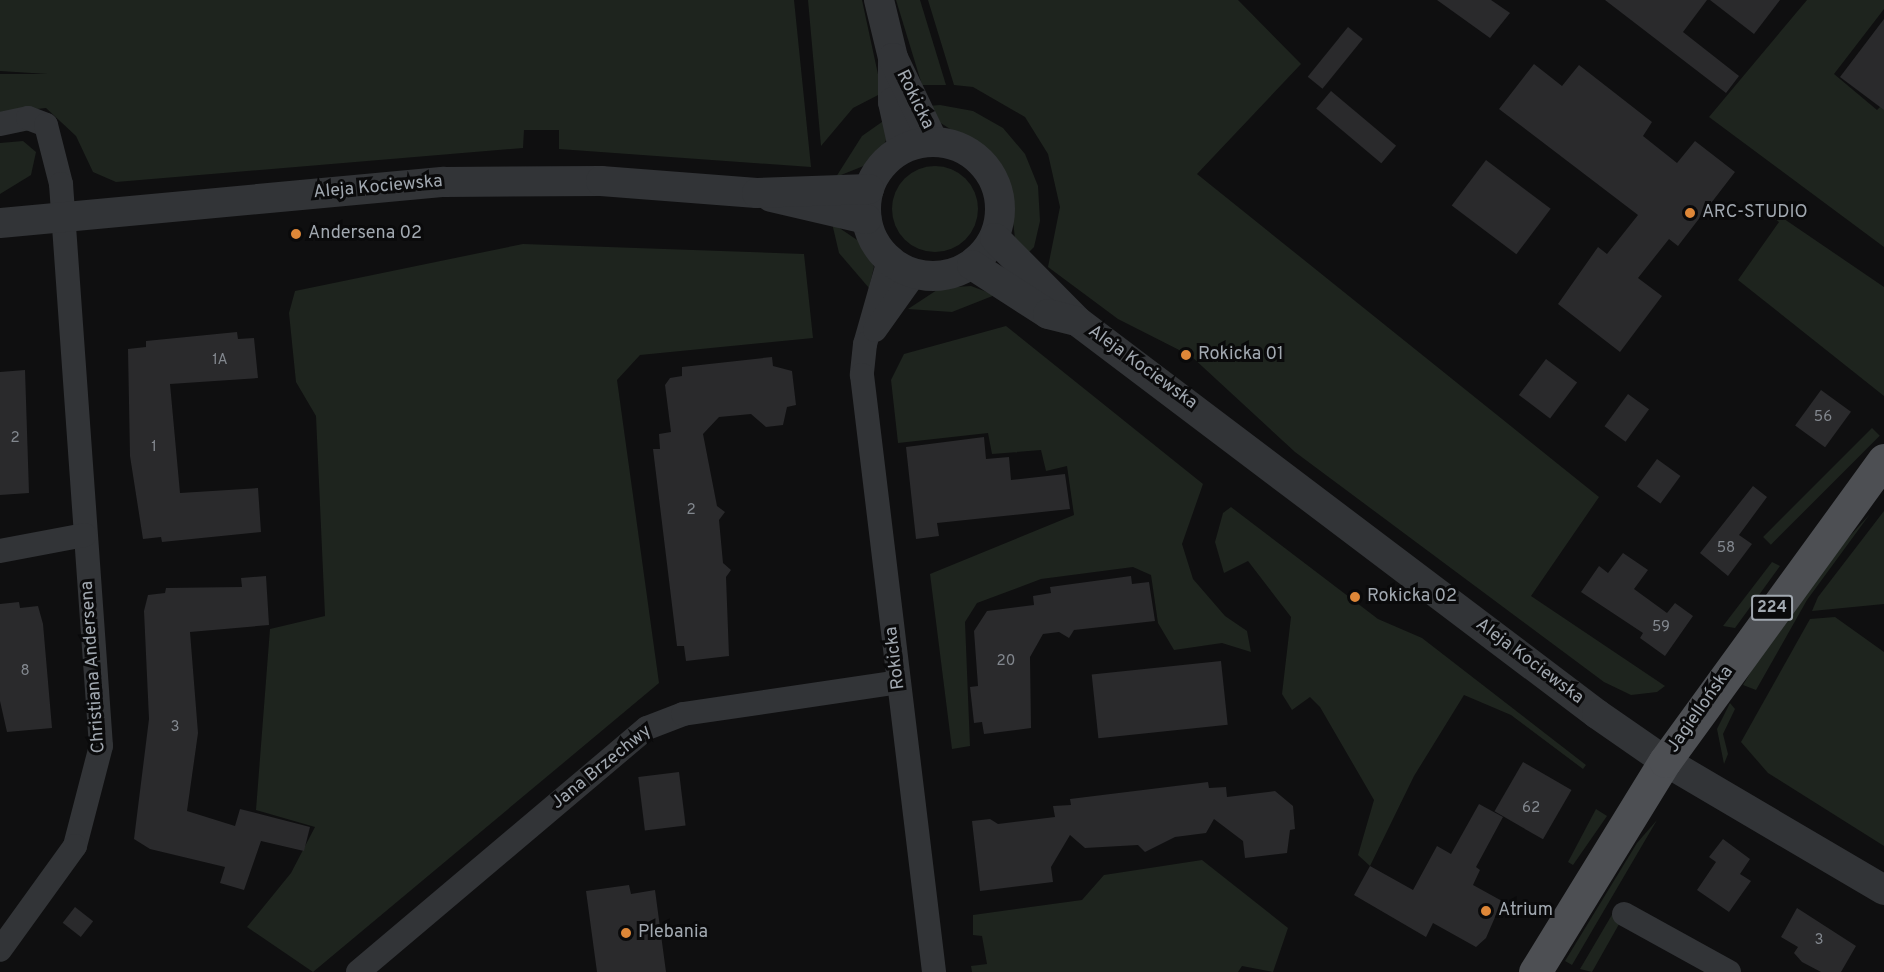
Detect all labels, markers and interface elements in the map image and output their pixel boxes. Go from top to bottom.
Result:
street label: Rokicka [890,67,938,133]
street label: Aleja Kociewska [313,172,443,204]
place label: ARC-STUDIO [1702,202,1808,224]
marker: ARC-STUDIO [1683,206,1697,220]
place label: Andersena 02 [308,223,422,245]
marker: Andersena 02 [289,227,303,241]
street label: Aleja Kociewska [1083,321,1201,415]
place label: Rokicka 01 [1198,344,1284,366]
marker: Rokicka 01 [1179,348,1193,362]
house number: 1A [212,352,228,370]
house number: 56 [1814,409,1832,427]
house number: 2 [10,430,20,448]
house number: 1 [151,439,157,457]
house number: 2 [686,502,696,520]
house number: 58 [1717,540,1735,558]
street label: Christiana Andersena [77,580,111,754]
place label: Rokicka 02 [1367,586,1457,608]
marker: Rokicka 02 [1348,590,1362,604]
road number: 224 [1751,595,1793,621]
street label: Aleja Kociewska [1471,614,1587,710]
house number: 59 [1652,619,1670,637]
street label: Rokicka [881,625,911,691]
house number: 20 [997,653,1015,671]
house number: 8 [20,663,30,681]
street label: Jagiellońska [1663,663,1739,757]
house number: 3 [170,719,180,737]
street label: Jana Brzechwy [548,721,656,815]
house number: 62 [1522,800,1540,818]
place label: Atrium [1498,900,1553,922]
marker: Atrium [1479,904,1493,918]
place label: Plebania [638,922,708,944]
marker: Plebania [619,926,633,940]
house number: 3 [1814,932,1824,950]

